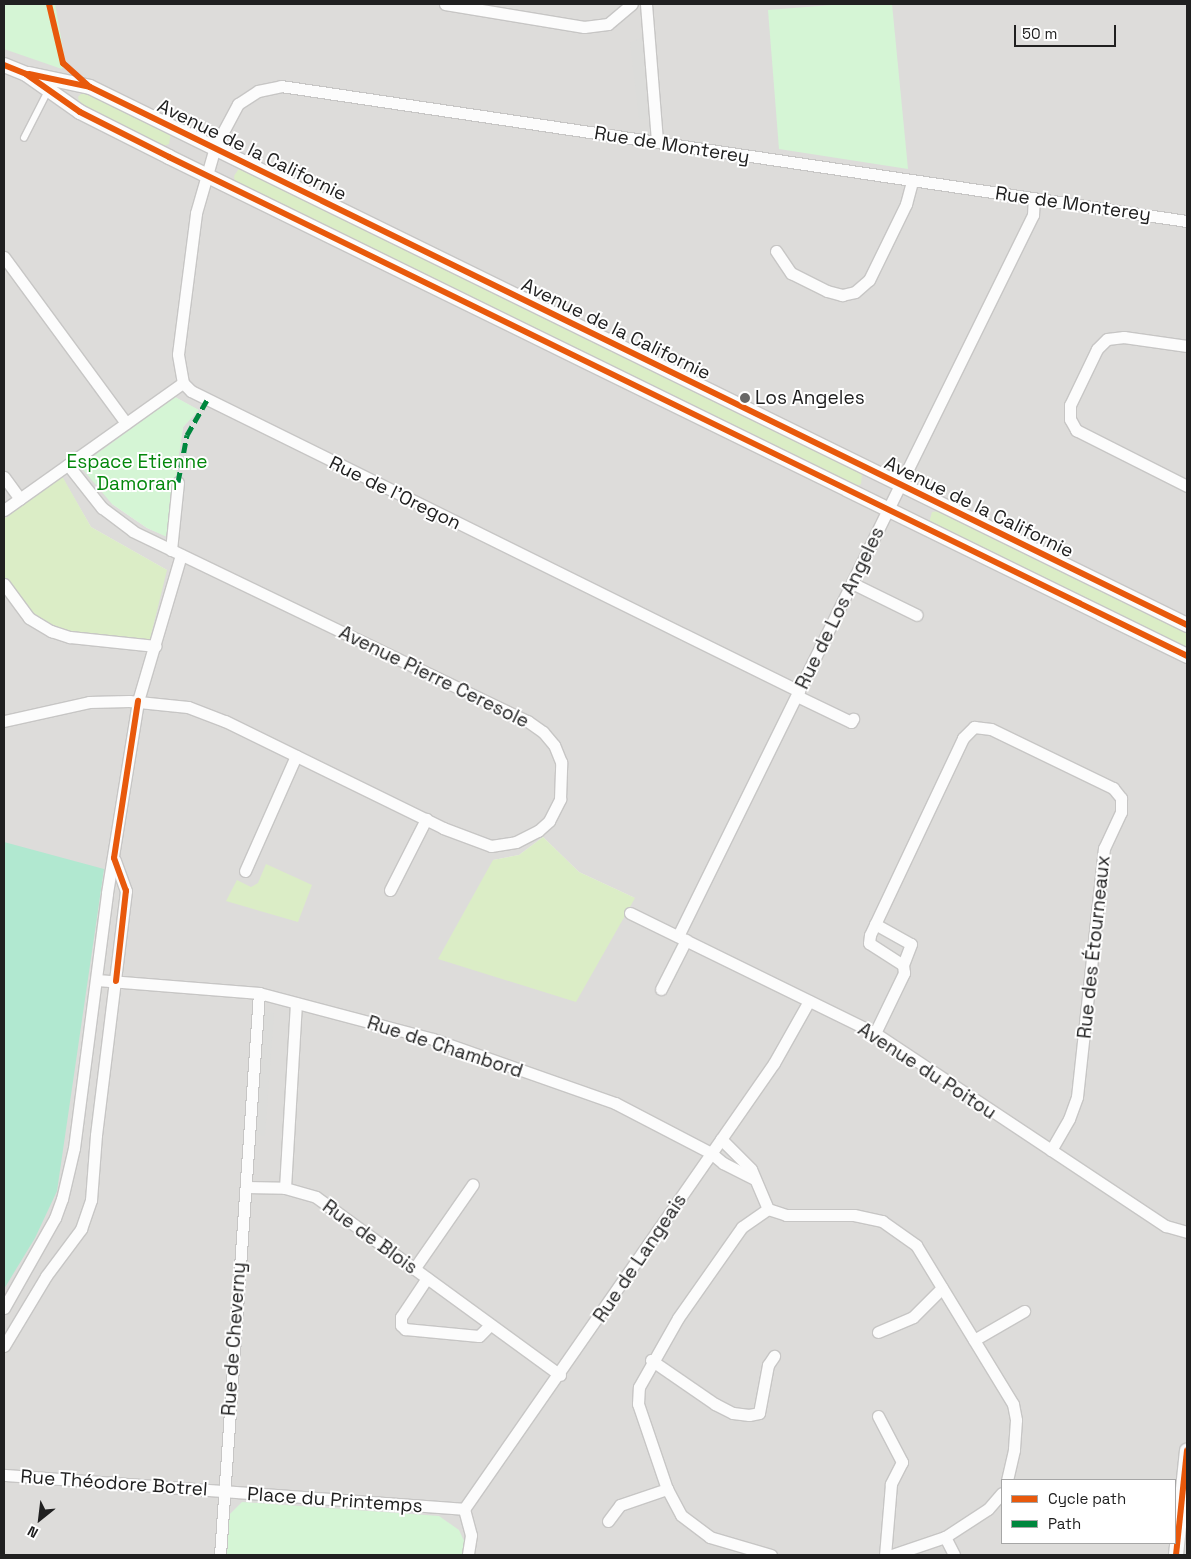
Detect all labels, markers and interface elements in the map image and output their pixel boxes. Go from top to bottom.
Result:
scale bar [1016,15,1118,47]
text: 50 m [1022,24,1057,43]
street label: Avenue de la Californie [154,94,350,206]
street label: Rue de Monterey [593,121,751,169]
street label: Rue de Monterey [994,182,1152,226]
street label: Avenue de la Californie [518,273,714,385]
place label: Los Angeles [755,387,865,409]
marker: Los Angeles [739,392,751,404]
park label: Espace Etienne Damoran [67,451,207,495]
street label: Rue de l'Oregon [325,451,465,535]
street label: Avenue de la Californie [881,451,1077,563]
street label: Rue de Los Angeles [791,523,889,693]
street label: Avenue Pierre Ceresole [335,621,533,733]
street label: Rue des Étourneaux [1073,854,1115,1040]
street label: Rue de Chambord [364,1011,526,1083]
street label: Avenue du Poitou [854,1018,1000,1124]
street label: Rue de Langeais [589,1189,691,1327]
street label: Rue de Blois [318,1195,422,1279]
street label: Rue de Cheverny [217,1261,251,1417]
street label: Rue Théodore Botrel [19,1465,209,1501]
legend [1001,1479,1176,1544]
street label: Place du Printemps [247,1482,423,1518]
text: Cycle path [1048,1489,1126,1508]
north arrow [15,1494,65,1544]
text: Path [1048,1514,1081,1533]
text: N [24,1522,41,1542]

